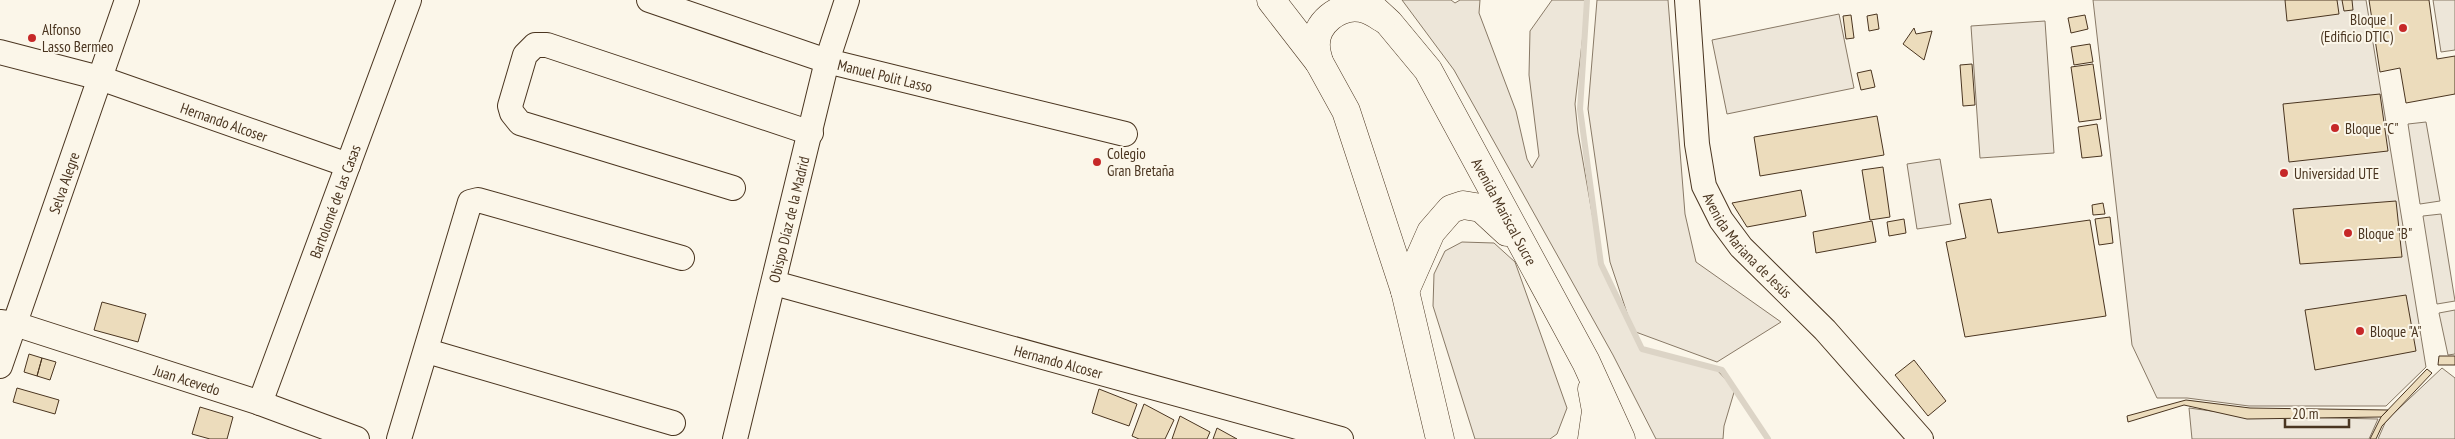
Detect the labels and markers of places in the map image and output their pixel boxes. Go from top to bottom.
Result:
place label: Bloque I (Edificio DTIC) [2321,10,2393,46]
place label: Alfonso Lasso Bermeo [42,20,114,56]
marker: Bloque I (Edificio DTIC) [2397,22,2409,34]
marker: Alfonso Lasso Bermeo [26,32,38,44]
place label: Bloque "C" [2345,119,2399,138]
marker: Bloque "C" [2329,122,2341,134]
place label: Colegio Gran Bretaña [1107,144,1174,180]
marker: Colegio Gran Bretaña [1091,156,1103,168]
place label: Universidad UTE [2294,164,2379,183]
marker: Universidad UTE [2278,167,2290,179]
place label: Bloque "B" [2358,224,2412,243]
marker: Bloque "B" [2342,227,2354,239]
place label: Bloque "A" [2370,322,2422,341]
marker: Bloque "A" [2354,325,2366,337]

